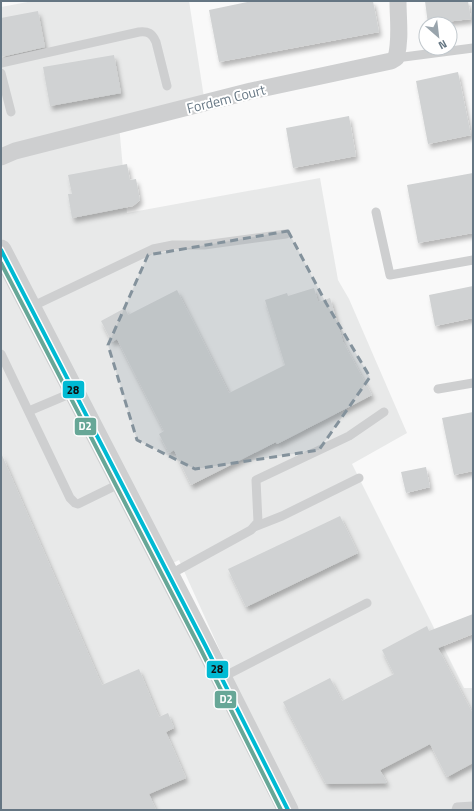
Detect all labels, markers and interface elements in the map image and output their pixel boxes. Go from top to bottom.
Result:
north arrow [418,16,458,56]
text: N [436,36,450,54]
street label: Fordem Court [184,79,268,118]
line badge: 28 [62,380,85,399]
text: 28 [67,382,79,398]
line badge: D2 [74,417,97,436]
text: D2 [78,418,92,434]
line badge: 28 [206,660,229,679]
text: 28 [211,661,223,677]
line badge: D2 [214,690,237,709]
text: D2 [219,691,233,707]

